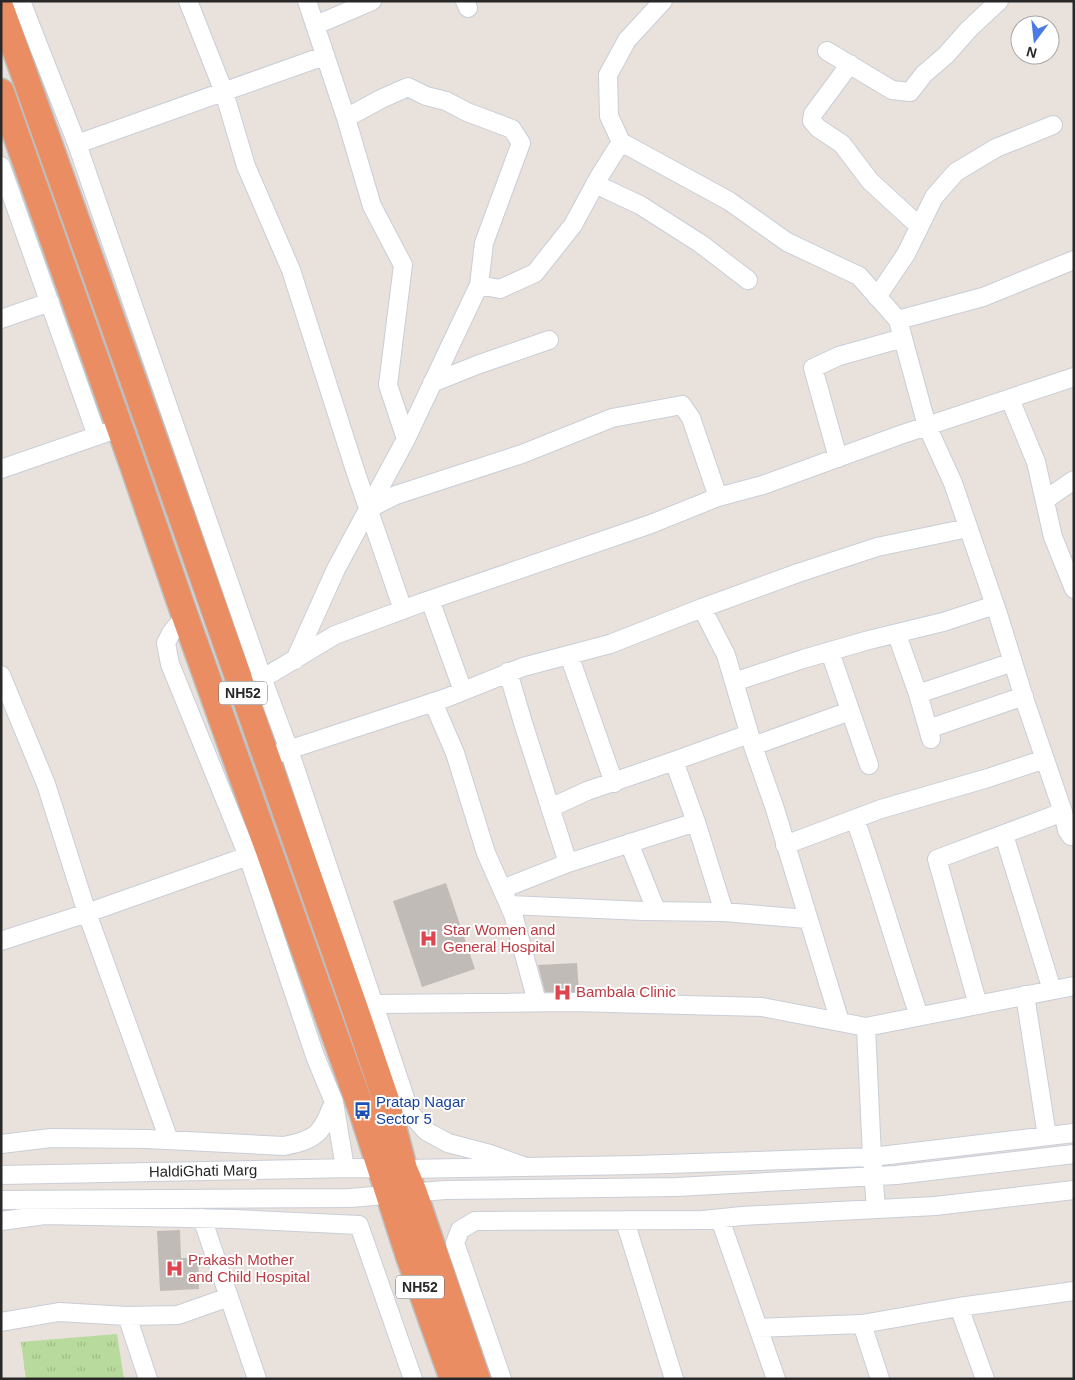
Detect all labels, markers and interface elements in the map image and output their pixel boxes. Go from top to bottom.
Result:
north arrow [1010,15,1060,65]
text: N [1025,44,1039,62]
road number: NH52 [219,681,267,704]
place label: Star Women and General Hospital [443,921,555,955]
hospital icon: Star Women and General Hospital [419,929,439,949]
hospital icon: Bambala Clinic [552,982,572,1002]
place label: Bambala Clinic [576,983,677,1000]
place label: Pratap Nagar Sector 5 [376,1093,465,1127]
bus stop icon: Pratap Nagar Sector 5 [352,1101,372,1121]
street label: HaldiGhati Marg [149,1161,257,1180]
place label: Prakash Mother and Child Hospital [188,1251,310,1285]
hospital icon: Prakash Mother and Child Hospital [164,1259,184,1279]
road number: NH52 [396,1275,444,1298]

